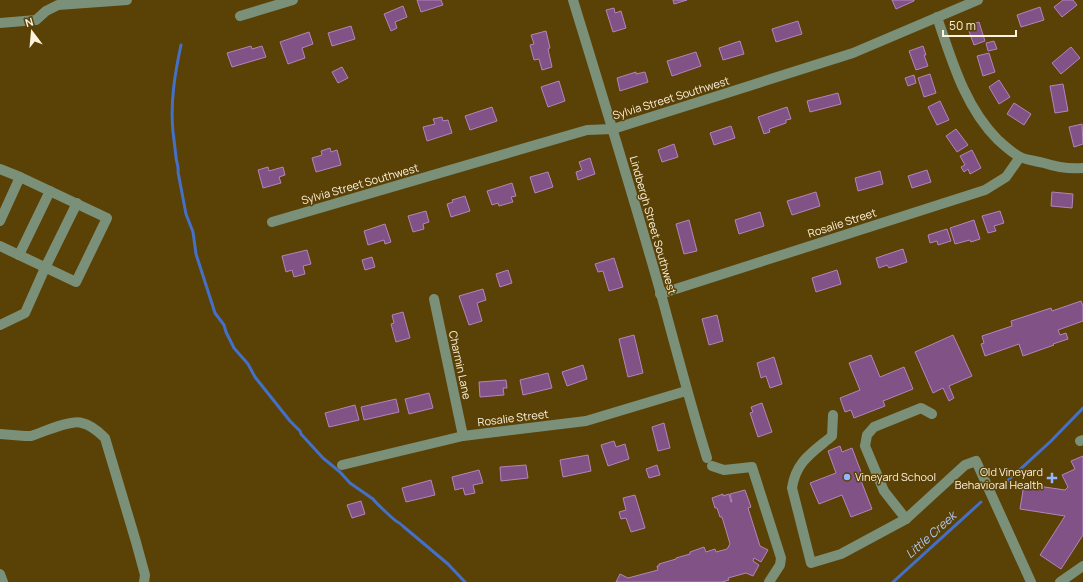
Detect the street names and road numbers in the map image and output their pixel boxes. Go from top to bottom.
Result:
street label: Sylvia Street Southwest [611,73,731,122]
street label: Lindbergh Street Southwest [627,154,680,296]
street label: Sylvia Street Southwest [299,160,420,207]
street label: Rosalie Street [806,204,878,241]
street label: Charmin Lane [446,329,475,401]
street label: Rosalie Street [477,406,549,429]

